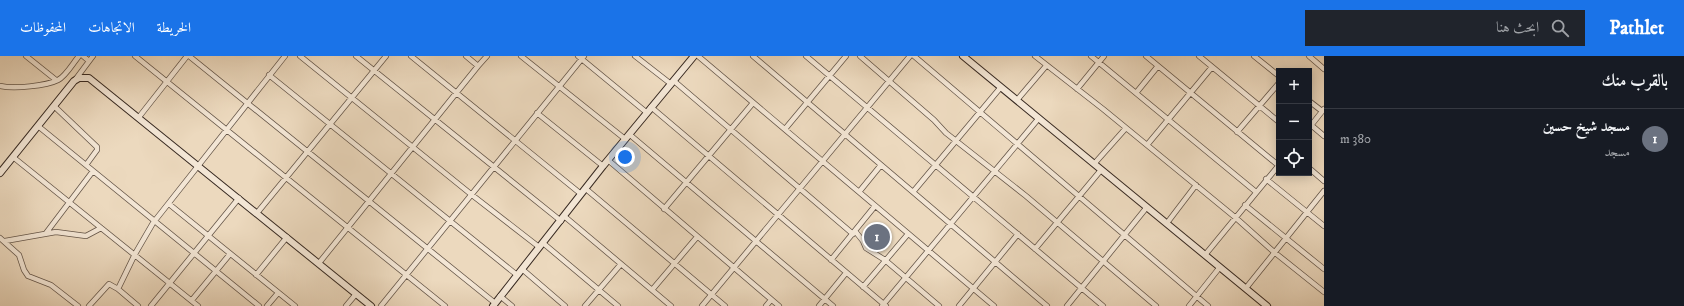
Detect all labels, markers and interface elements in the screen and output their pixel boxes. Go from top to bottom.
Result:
search box [1305,10,1585,46]
icon: search [1549,17,1571,39]
text: Pathlet [1609,17,1664,40]
text: ابحث هنا [1496,18,1539,37]
text: المحفوظات [20,19,66,37]
text: الاتجاهات [88,19,135,37]
text: الخريطة [157,19,191,37]
map controls [1276,68,1312,176]
button: + [1276,68,1312,104]
text: بالقرب منك [1602,70,1668,92]
button: − [1276,104,1312,140]
text: مسجد شيخ حسين [1543,117,1630,136]
text: 380 m [1340,131,1371,147]
text: 1 [1653,131,1657,147]
button: locate [1276,140,1312,176]
text: مسجد [1604,144,1630,160]
your location [615,147,635,167]
pin: 1 [864,222,890,252]

